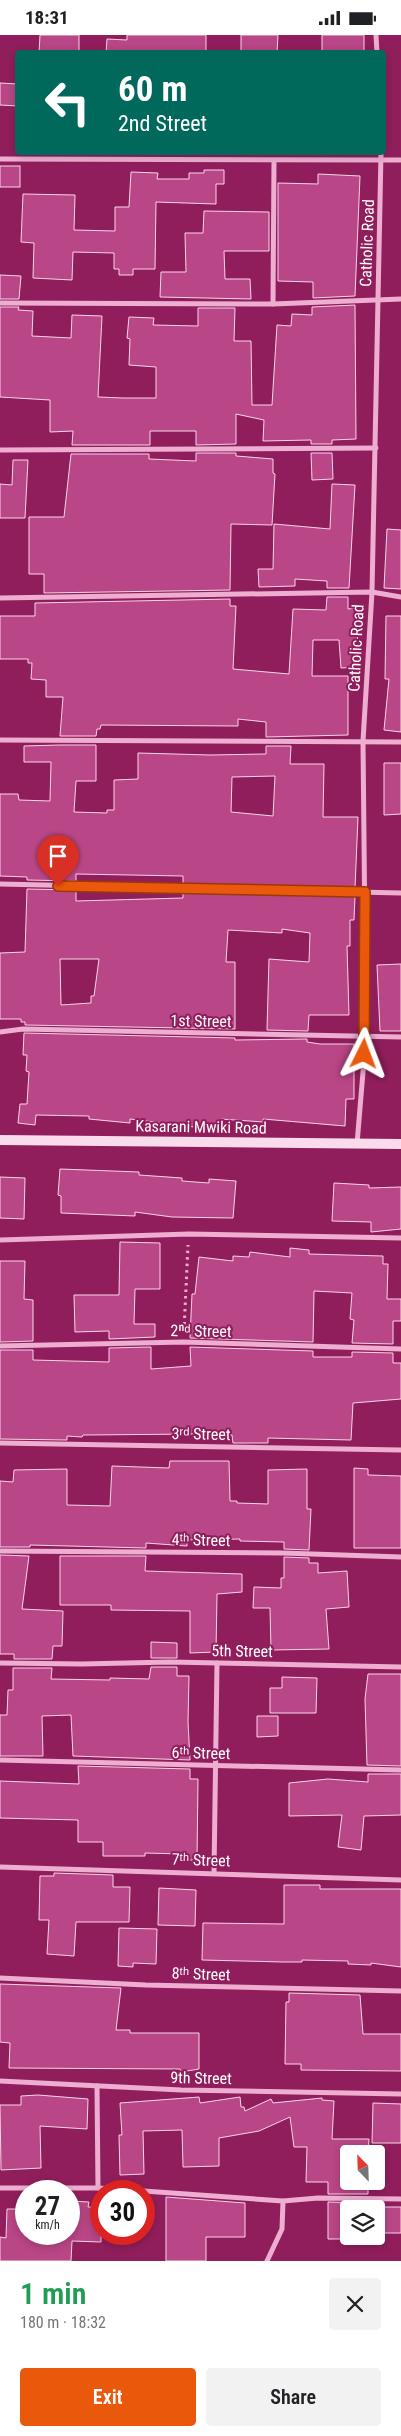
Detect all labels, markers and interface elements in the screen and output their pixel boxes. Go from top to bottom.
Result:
text: 18:31 [25,6,69,29]
text: 60 m [118,69,187,110]
icon: left [35,70,100,135]
text: 2nd Street [118,111,207,136]
street label: Catholic Road [356,199,378,287]
street label: Catholic Road [344,604,368,692]
pin [37,835,79,886]
icon: arrive [44,842,72,870]
street label: 1st Street [170,1011,232,1031]
position arrow [337,1027,389,1079]
street label: Kasarani Mwiki Road [135,1116,267,1138]
street label: 2ⁿᵈ Street [170,1321,232,1341]
street label: 3ʳᵈ Street [171,1424,231,1444]
street label: 4ᵗʰ Street [171,1530,231,1550]
street label: 5th Street [211,1641,273,1661]
street label: 6ᵗʰ Street [171,1743,231,1763]
street label: 7ᵗʰ Street [171,1849,231,1871]
street label: 8ᵗʰ Street [171,1963,231,1985]
street label: 9th Street [170,2068,232,2088]
north arrow [340,2145,385,2190]
map controls [340,2145,385,2245]
speed limit sign: 30 [90,2180,155,2245]
text: 27 [35,2192,60,2221]
button: layers [340,2200,385,2245]
text: km/h [35,2218,60,2232]
text: 1 min [20,2276,86,2311]
button: close [329,2278,381,2330]
text: 180 m · 18:32 [20,2313,106,2332]
button: Exit [20,2368,196,2426]
button: Share [206,2368,381,2426]

